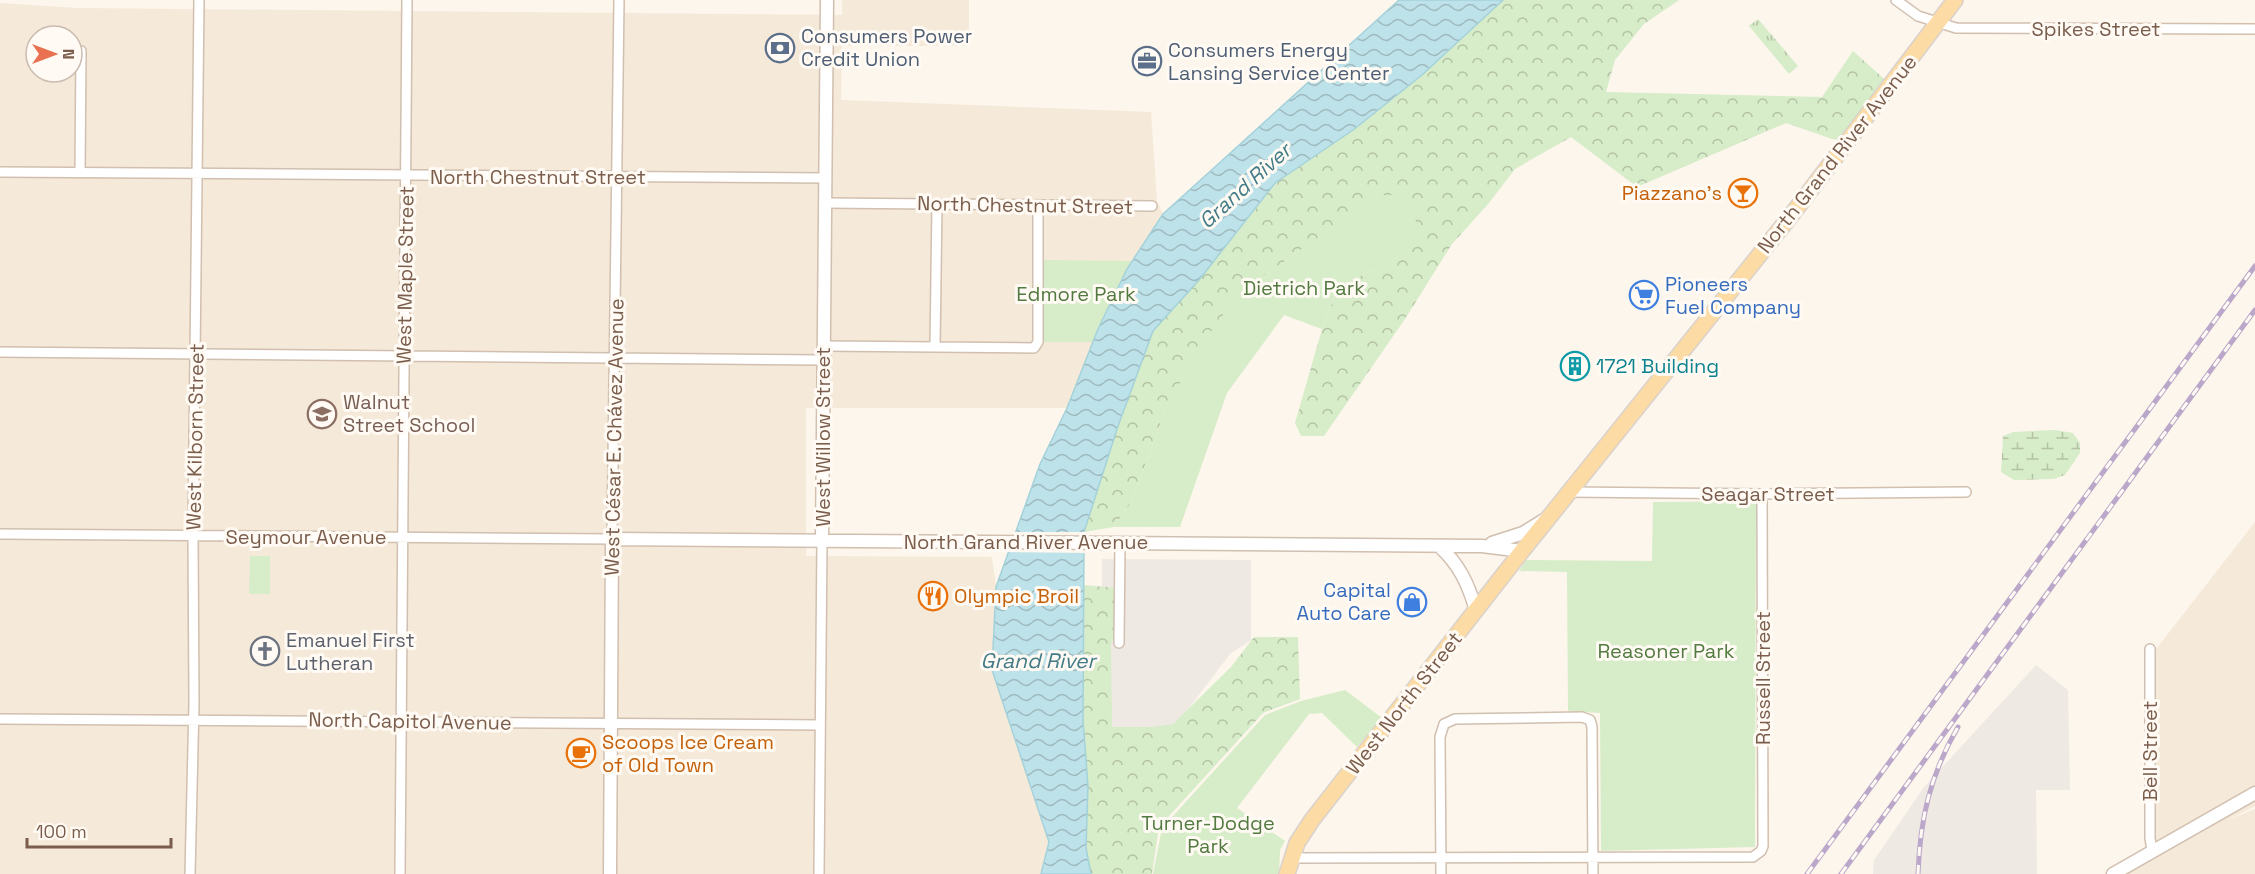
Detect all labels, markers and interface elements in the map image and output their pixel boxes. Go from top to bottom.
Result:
street label: Spikes Street [2032,16,2160,42]
place label: Consumers Power Credit Union [801,23,972,72]
north arrow [24,24,84,84]
bank icon: Consumers Power Credit Union [764,32,796,64]
place label: Consumers Energy Lansing Service Center [1168,37,1390,86]
office icon: Consumers Energy Lansing Service Center [1131,45,1163,77]
text: N [58,49,79,59]
street label: North Grand River Avenue [1751,50,1923,258]
water label: Grand River [1193,136,1298,234]
street label: North Chestnut Street [430,164,646,190]
bar icon: Piazzano's [1727,177,1759,209]
place label: Piazzano's [1622,180,1722,206]
street label: West Maple Street [390,186,420,364]
street label: North Chestnut Street [917,190,1133,220]
place label: Pioneers Fuel Company [1665,271,1801,320]
park label: Dietrich Park [1243,275,1365,301]
supermarket icon: Pioneers Fuel Company [1628,279,1660,311]
park label: Edmore Park [1016,281,1136,307]
street label: West César E. Chávez Avenue [599,298,629,576]
street label: West Kilborn Street [180,343,210,531]
street label: West Willow Street [810,347,836,527]
building icon: 1721 Building [1559,350,1591,382]
place label: 1721 Building [1596,353,1719,379]
place label: Walnut Street School [343,389,475,438]
school or university icon: Walnut Street School [306,398,338,430]
street label: Seagar Street [1701,481,1835,507]
street label: Seymour Avenue [225,524,387,550]
street label: North Grand River Avenue [904,529,1148,555]
place label: Capital Auto Care [1296,577,1391,626]
restaurant icon: Olympic Broil [917,580,949,612]
place label: Olympic Broil [954,583,1079,609]
shop icon: Capital Auto Care [1396,586,1428,618]
street label: Russell Street [1750,611,1776,745]
street label: West North Street [1340,626,1468,780]
place label: Emanuel First Lutheran [286,627,415,676]
church icon: Emanuel First Lutheran [249,635,281,667]
park label: Reasoner Park [1597,638,1735,664]
water label: Grand River [981,647,1098,674]
street label: Bell Street [2137,700,2163,802]
street label: North Capitol Avenue [308,706,512,736]
place label: Scoops Ice Cream of Old Town [602,729,774,778]
cafe icon: Scoops Ice Cream of Old Town [565,737,597,769]
park label: Turner-Dodge Park [1141,810,1275,859]
scale bar [27,811,171,849]
text: 100 m [36,820,87,843]

